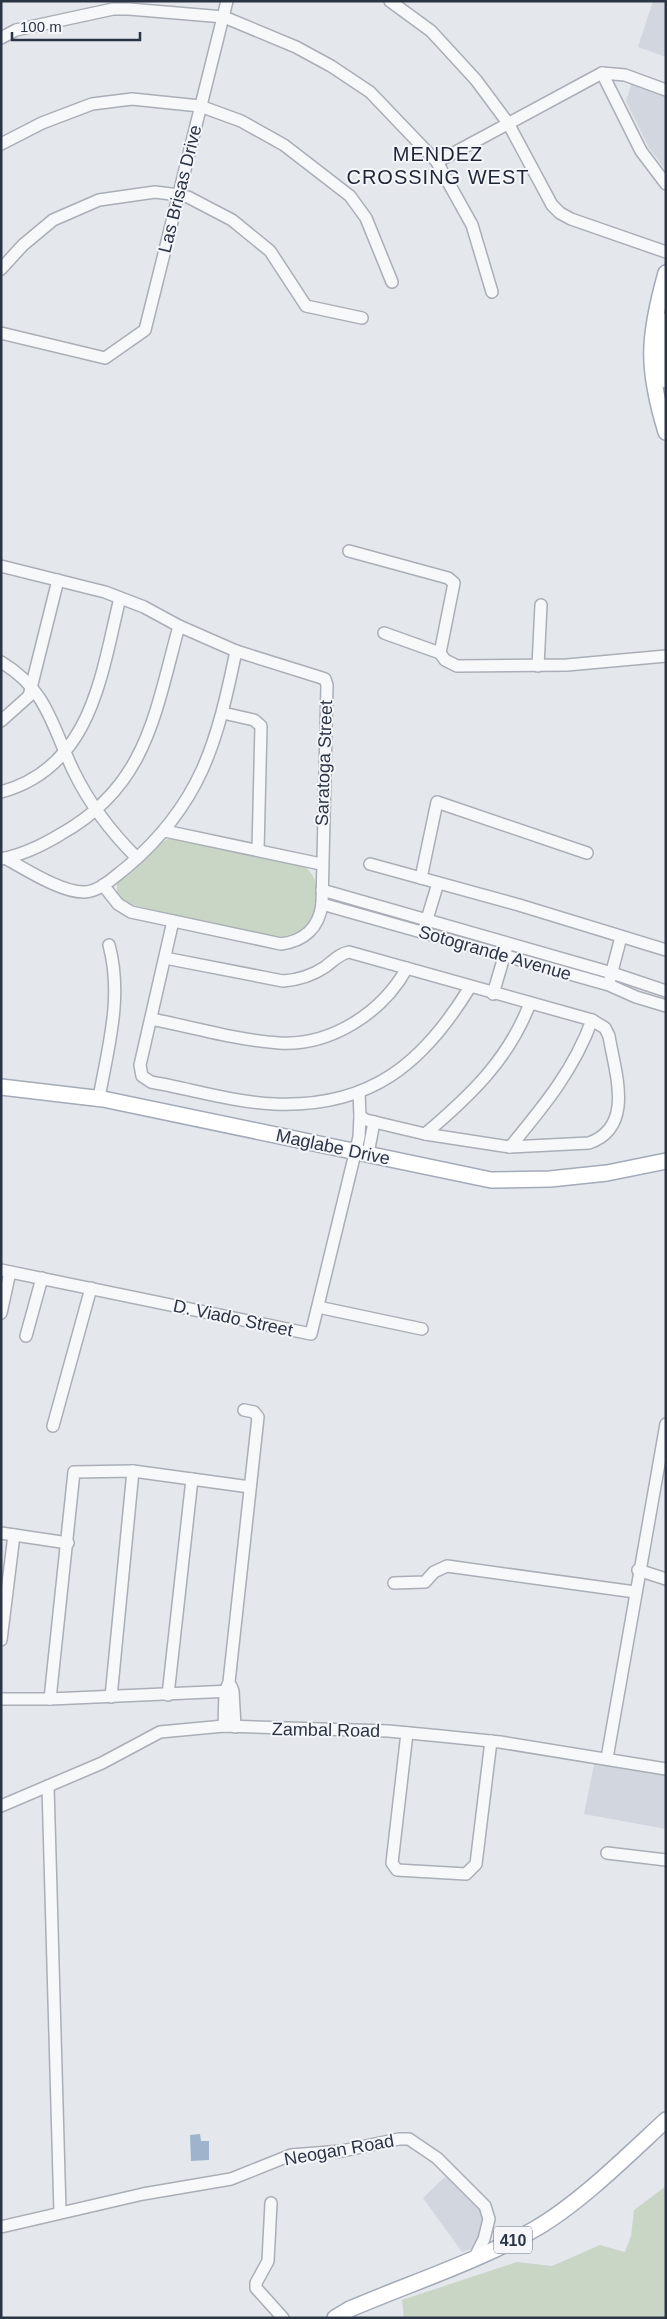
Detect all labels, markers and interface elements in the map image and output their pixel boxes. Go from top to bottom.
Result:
scale bar [12,10,140,42]
text: 100 m [20,18,62,35]
street label: Las Brisas Drive [154,123,206,255]
district label: MENDEZ CROSSING WEST [346,143,530,188]
street label: Saratoga Street [312,700,336,826]
street label: Sotogrande Avenue [416,922,574,984]
street label: Maglabe Drive [274,1125,392,1169]
street label: D. Viado Street [171,1296,295,1340]
street label: Zambal Road [272,1719,380,1741]
street label: Neogan Road [283,2131,395,2169]
road number: 410 [494,2226,532,2254]

